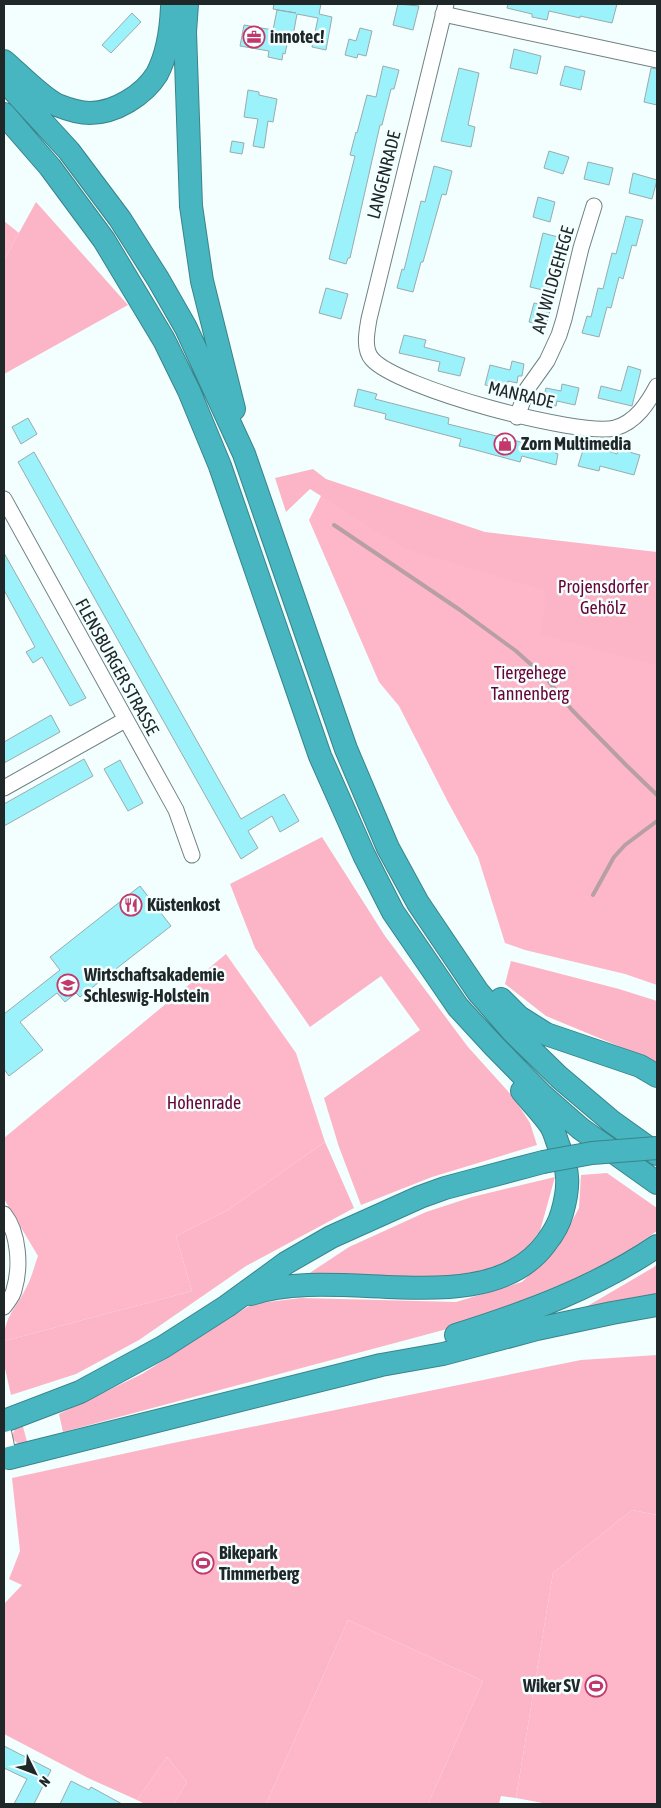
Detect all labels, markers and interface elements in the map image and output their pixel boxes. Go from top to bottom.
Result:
office icon: innotec! [242,25,266,49]
place label: innotec! [270,26,325,47]
street label: LANGENRADE [362,128,405,221]
street label: AM WILDGEHEGE [527,224,578,336]
street label: MANRADE [486,377,556,412]
shop icon: Zorn Multimedia [493,432,517,456]
place label: Zorn Multimedia [521,433,631,454]
park label: Projensdorfer Gehölz [558,576,649,618]
street label: FLENSBURGER STRASSE [71,595,164,739]
park label: Tiergehege Tannenberg [491,662,570,704]
restaurant icon: Küstenkost [119,893,143,917]
place label: Küstenkost [147,894,221,915]
place label: Wirtschaftsakademie Schleswig-Holstein [83,964,225,1006]
school or university icon: Wirtschaftsakademie Schleswig-Holstein [56,973,80,997]
park label: Hohenrade [167,1092,241,1113]
place label: Bikepark Timmerberg [219,1542,300,1584]
sports icon: Bikepark Timmerberg [191,1551,215,1575]
sports icon: Wiker SV [584,1674,608,1698]
place label: Wiker SV [522,1675,580,1696]
north arrow [10,1748,60,1798]
text: N [36,1773,53,1790]

